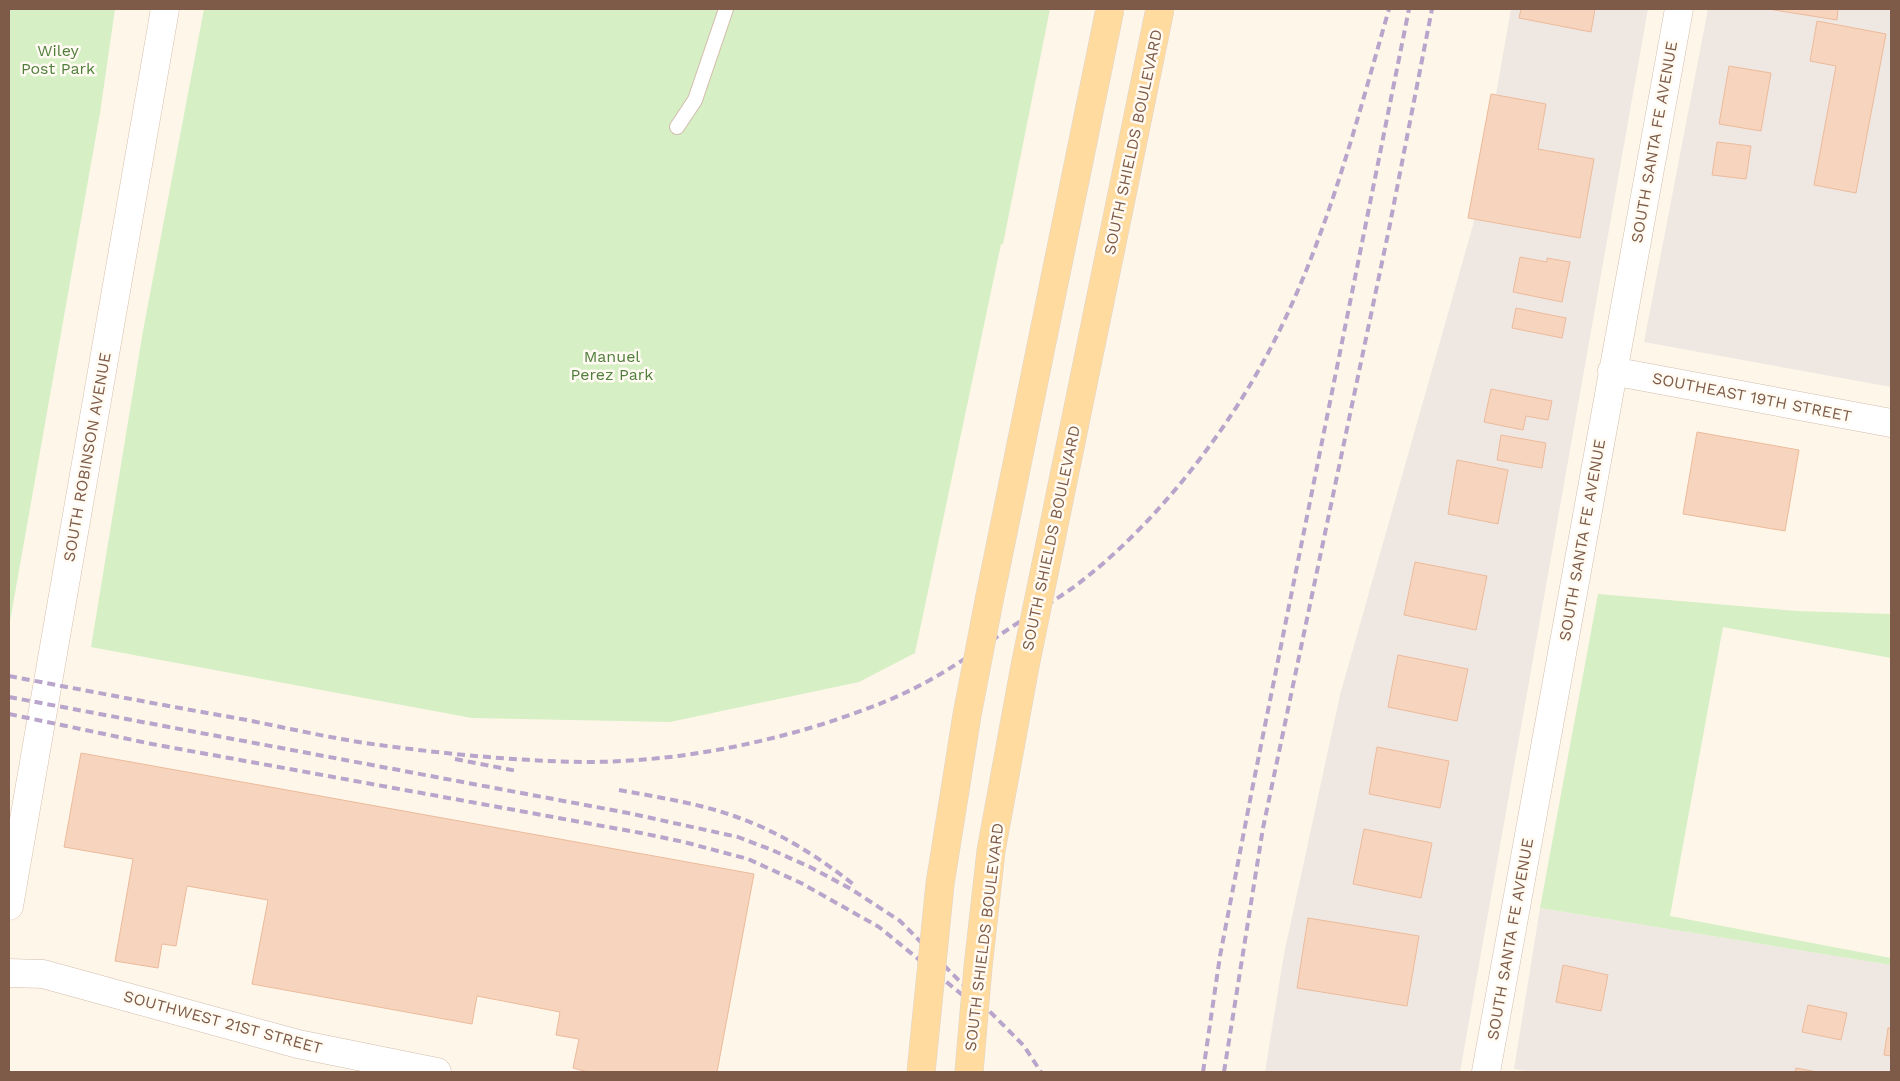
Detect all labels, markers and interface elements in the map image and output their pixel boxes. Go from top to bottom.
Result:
street label: SOUTH SHIELDS BOULEVARD [1100,28,1166,256]
street label: SOUTH SANTA FE AVENUE [1627,40,1681,244]
park label: Wiley Post Park [21,41,95,78]
park label: Manuel Perez Park [571,347,653,384]
street label: SOUTH ROBINSON AVENUE [59,351,115,563]
street label: SOUTHEAST 19TH STREET [1651,368,1854,426]
street label: SOUTH SHIELDS BOULEVARD [1018,424,1084,652]
street label: SOUTH SANTA FE AVENUE [1555,438,1609,642]
street label: SOUTH SHIELDS BOULEVARD [961,822,1007,1052]
street label: SOUTH SANTA FE AVENUE [1483,837,1537,1041]
street label: SOUTHWEST 21ST STREET [121,986,325,1058]

